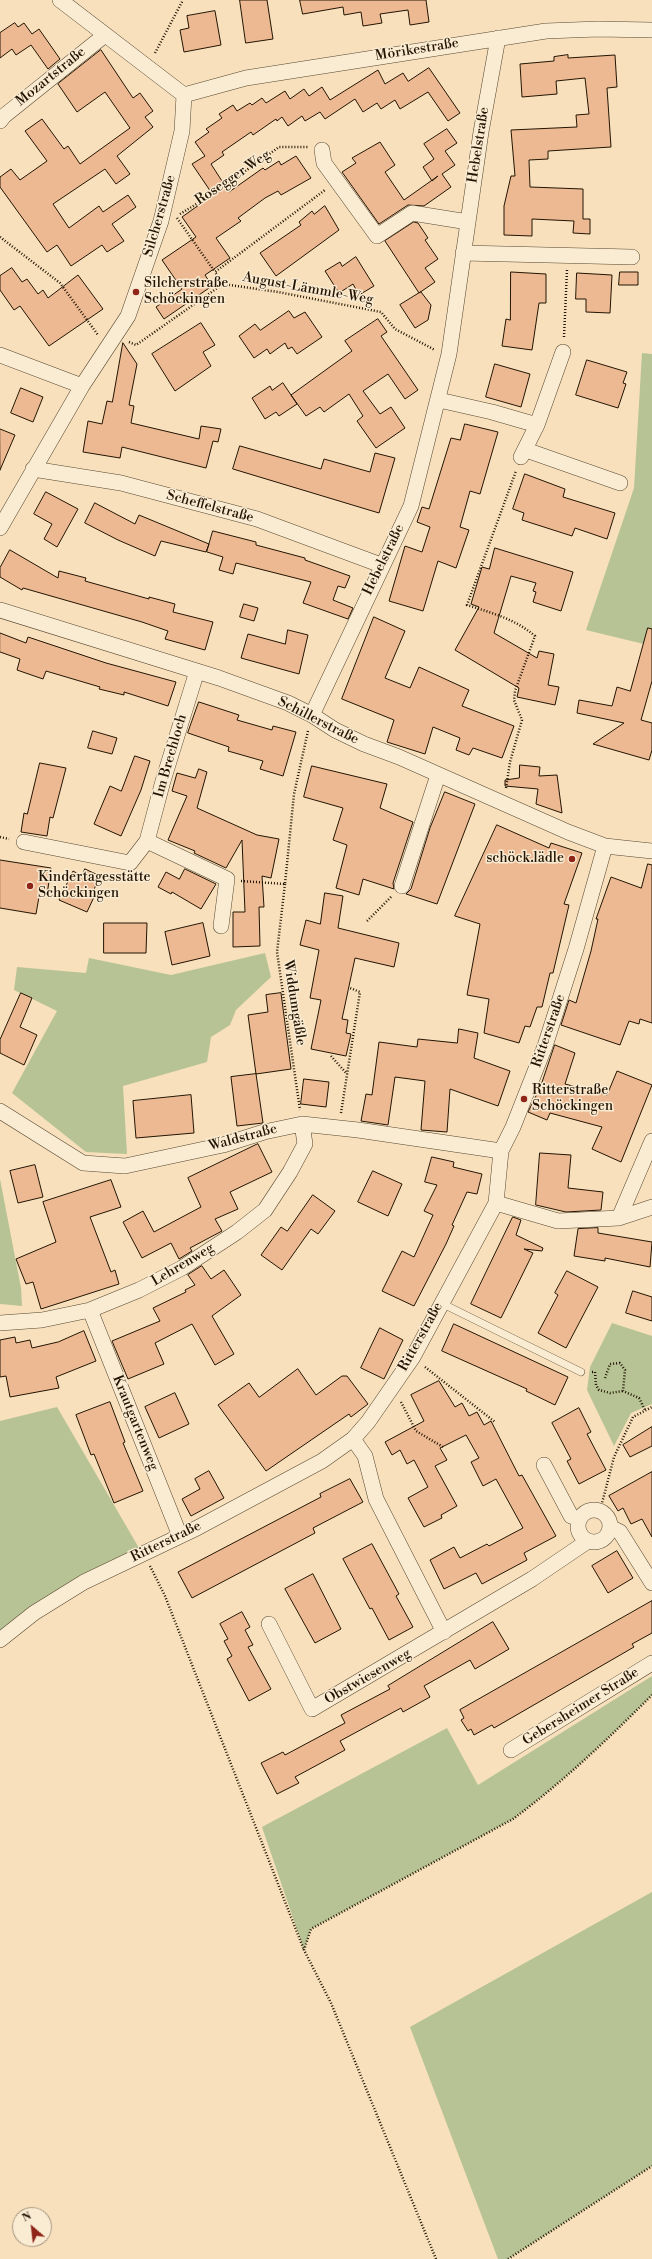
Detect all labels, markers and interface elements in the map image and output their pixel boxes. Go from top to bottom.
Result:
street label: Mörikestraße [374,35,460,65]
street label: Mozartstraße [13,44,89,110]
street label: Hebelstraße [465,106,493,184]
street label: Rosegger Weg [192,147,274,209]
street label: Silcherstraße [140,173,180,259]
street label: August-Lämmle-Weg [241,269,375,309]
place label: Silcherstraße Schöckingen [144,276,228,308]
marker: Silcherstraße Schöckingen [131,287,141,297]
street label: Scheffelstraße [165,487,255,527]
street label: Hebelstraße [360,522,408,598]
street label: Schillerstraße [275,693,361,749]
street label: Im Brechloch [151,712,191,800]
place label: schöck.lädle [486,851,564,867]
marker: schöck.lädle [567,854,577,864]
place label: Kindertagesstätte Schöckingen [38,870,151,902]
marker: Kindertagesstätte Schöckingen [25,881,35,891]
street label: Widdumgäßle [279,959,309,1047]
street label: Ritterstraße [529,992,569,1070]
place label: Ritterstraße Schöckingen [532,1083,613,1116]
marker: Ritterstraße Schöckingen [519,1094,529,1104]
street label: Waldstraße [207,1121,279,1155]
street label: Lehrenweg [149,1240,217,1290]
street label: Ritterstraße [395,1300,447,1374]
street label: Krautgartenweg [108,1373,162,1473]
street label: Ritterstraße [128,1518,204,1566]
street label: Obstwiesenweg [322,1646,414,1708]
street label: Gebersheimer Straße [520,1664,642,1750]
north arrow [12,2207,52,2247]
text: N [20,2209,34,2226]

